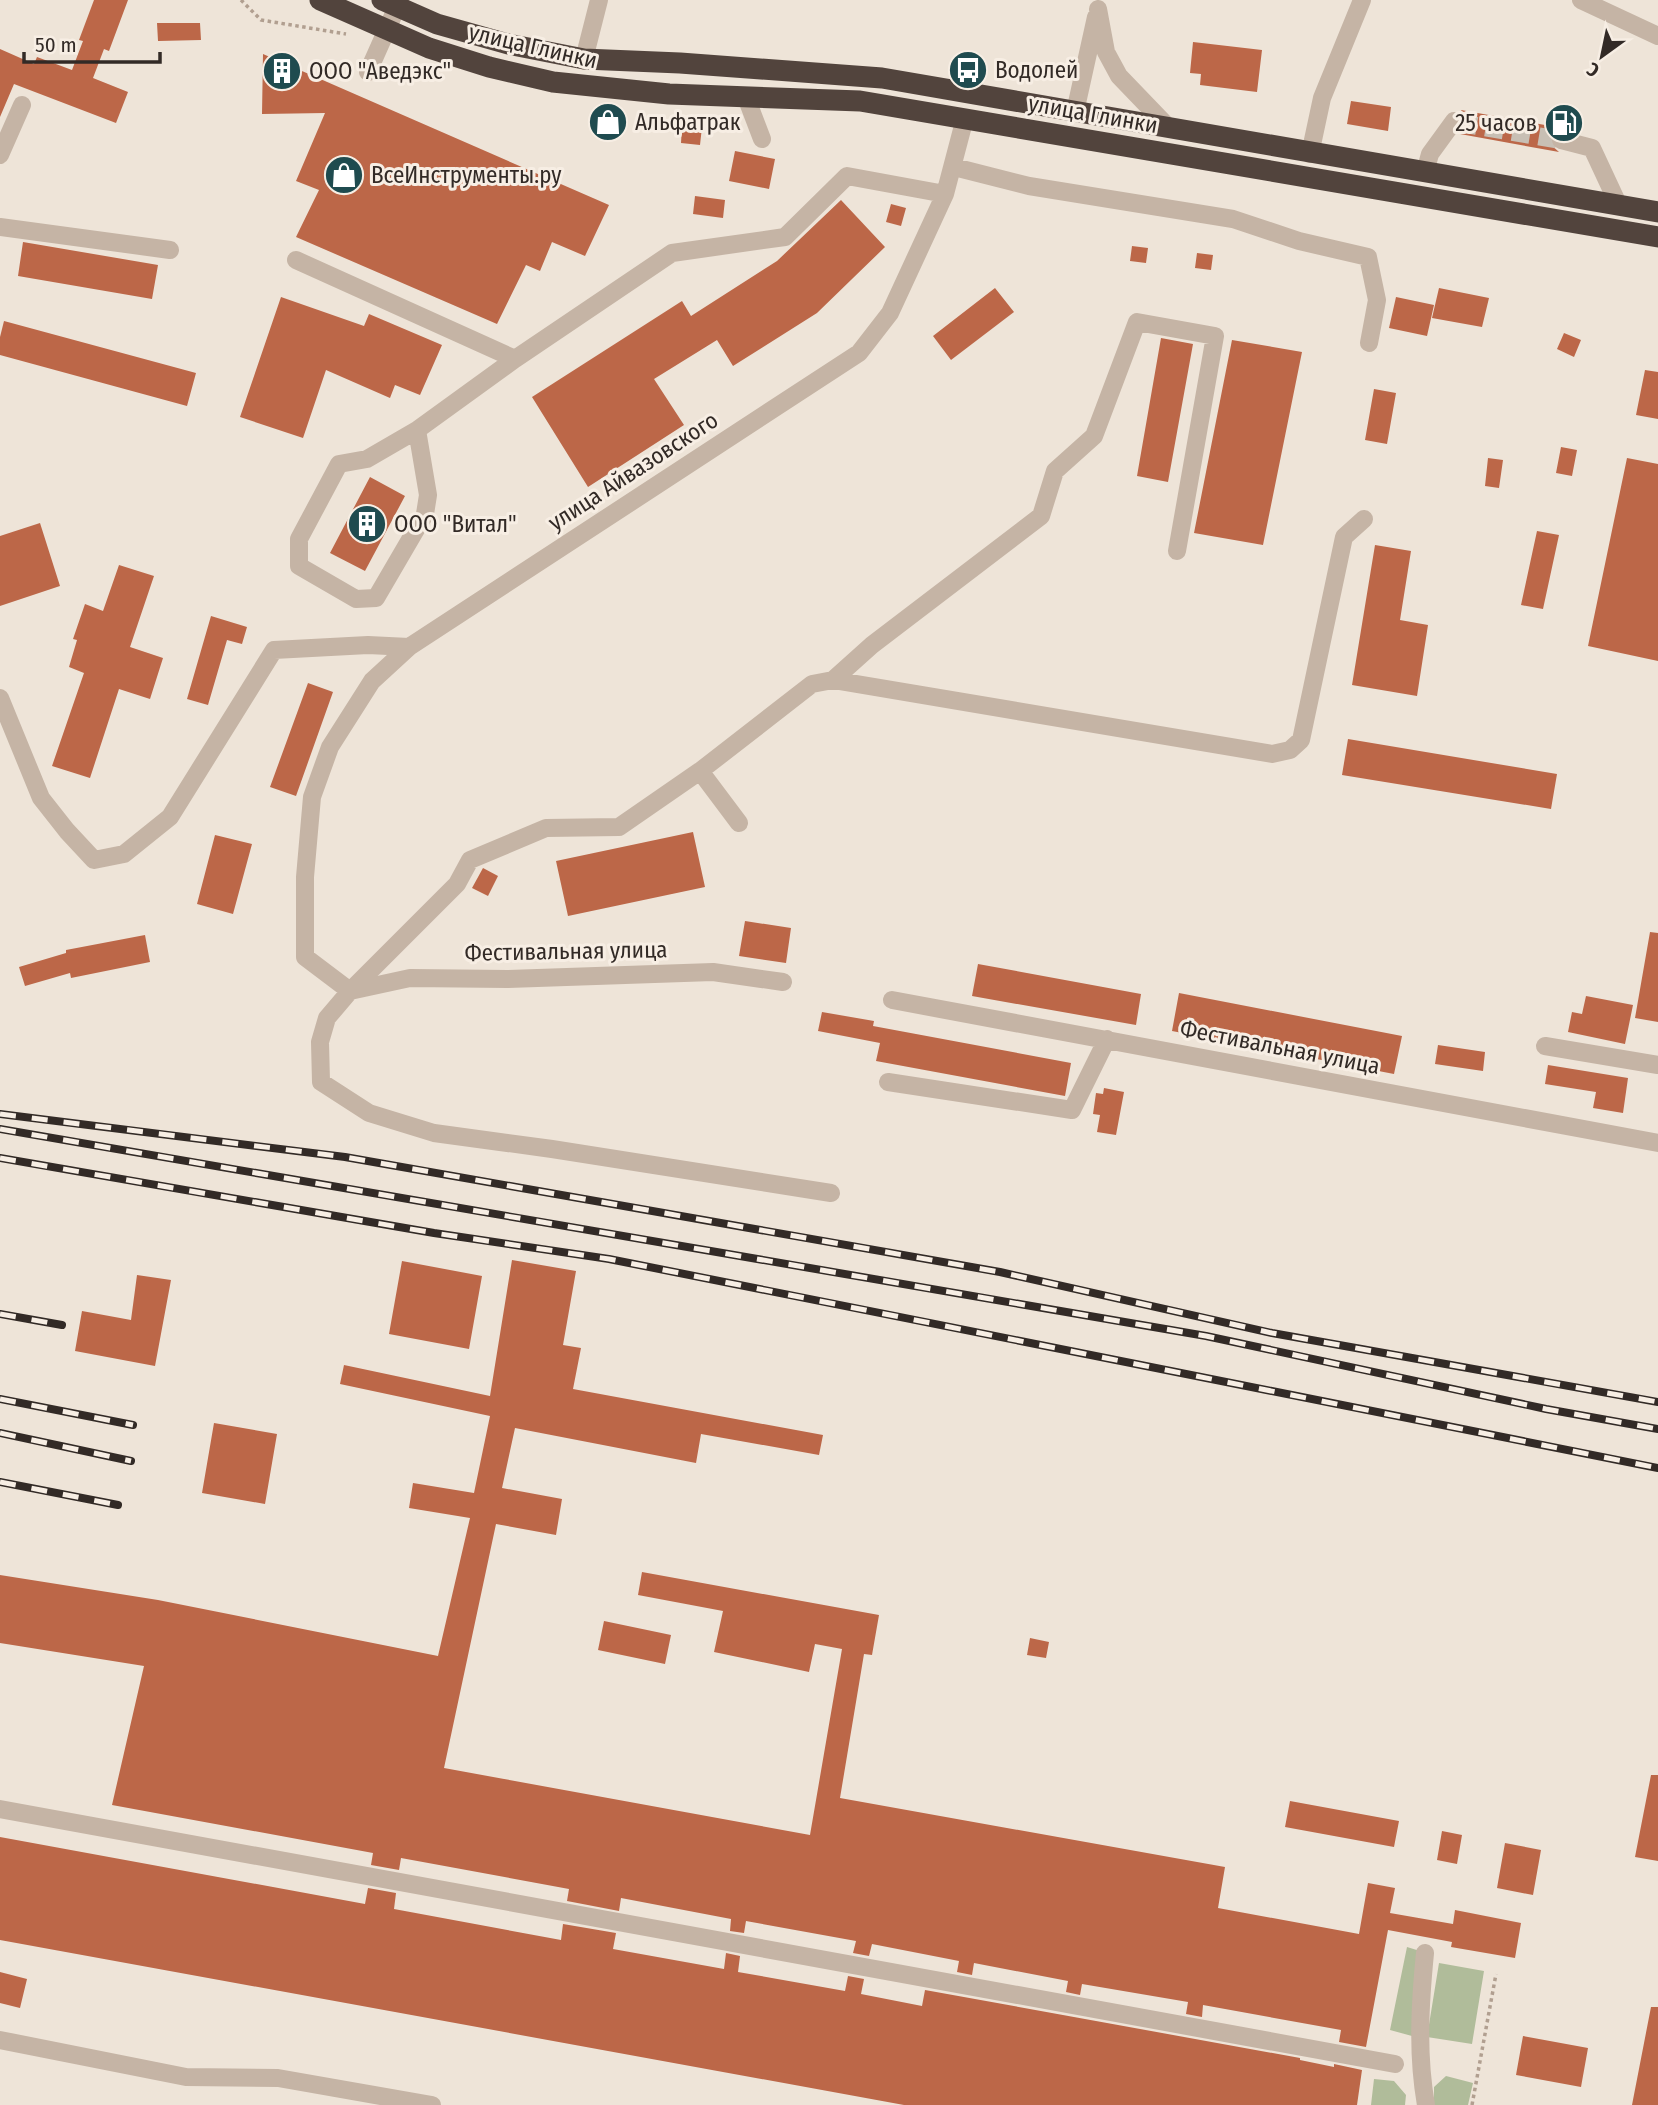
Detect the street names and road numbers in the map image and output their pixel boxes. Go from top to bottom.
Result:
street label: улица Глинки [466,18,600,74]
street label: улица Глинки [1026,89,1160,139]
street label: улица Айвазовского [543,406,723,536]
street label: Фестивальная улица [464,935,668,967]
street label: Фестивальная улица [1178,1014,1382,1080]

